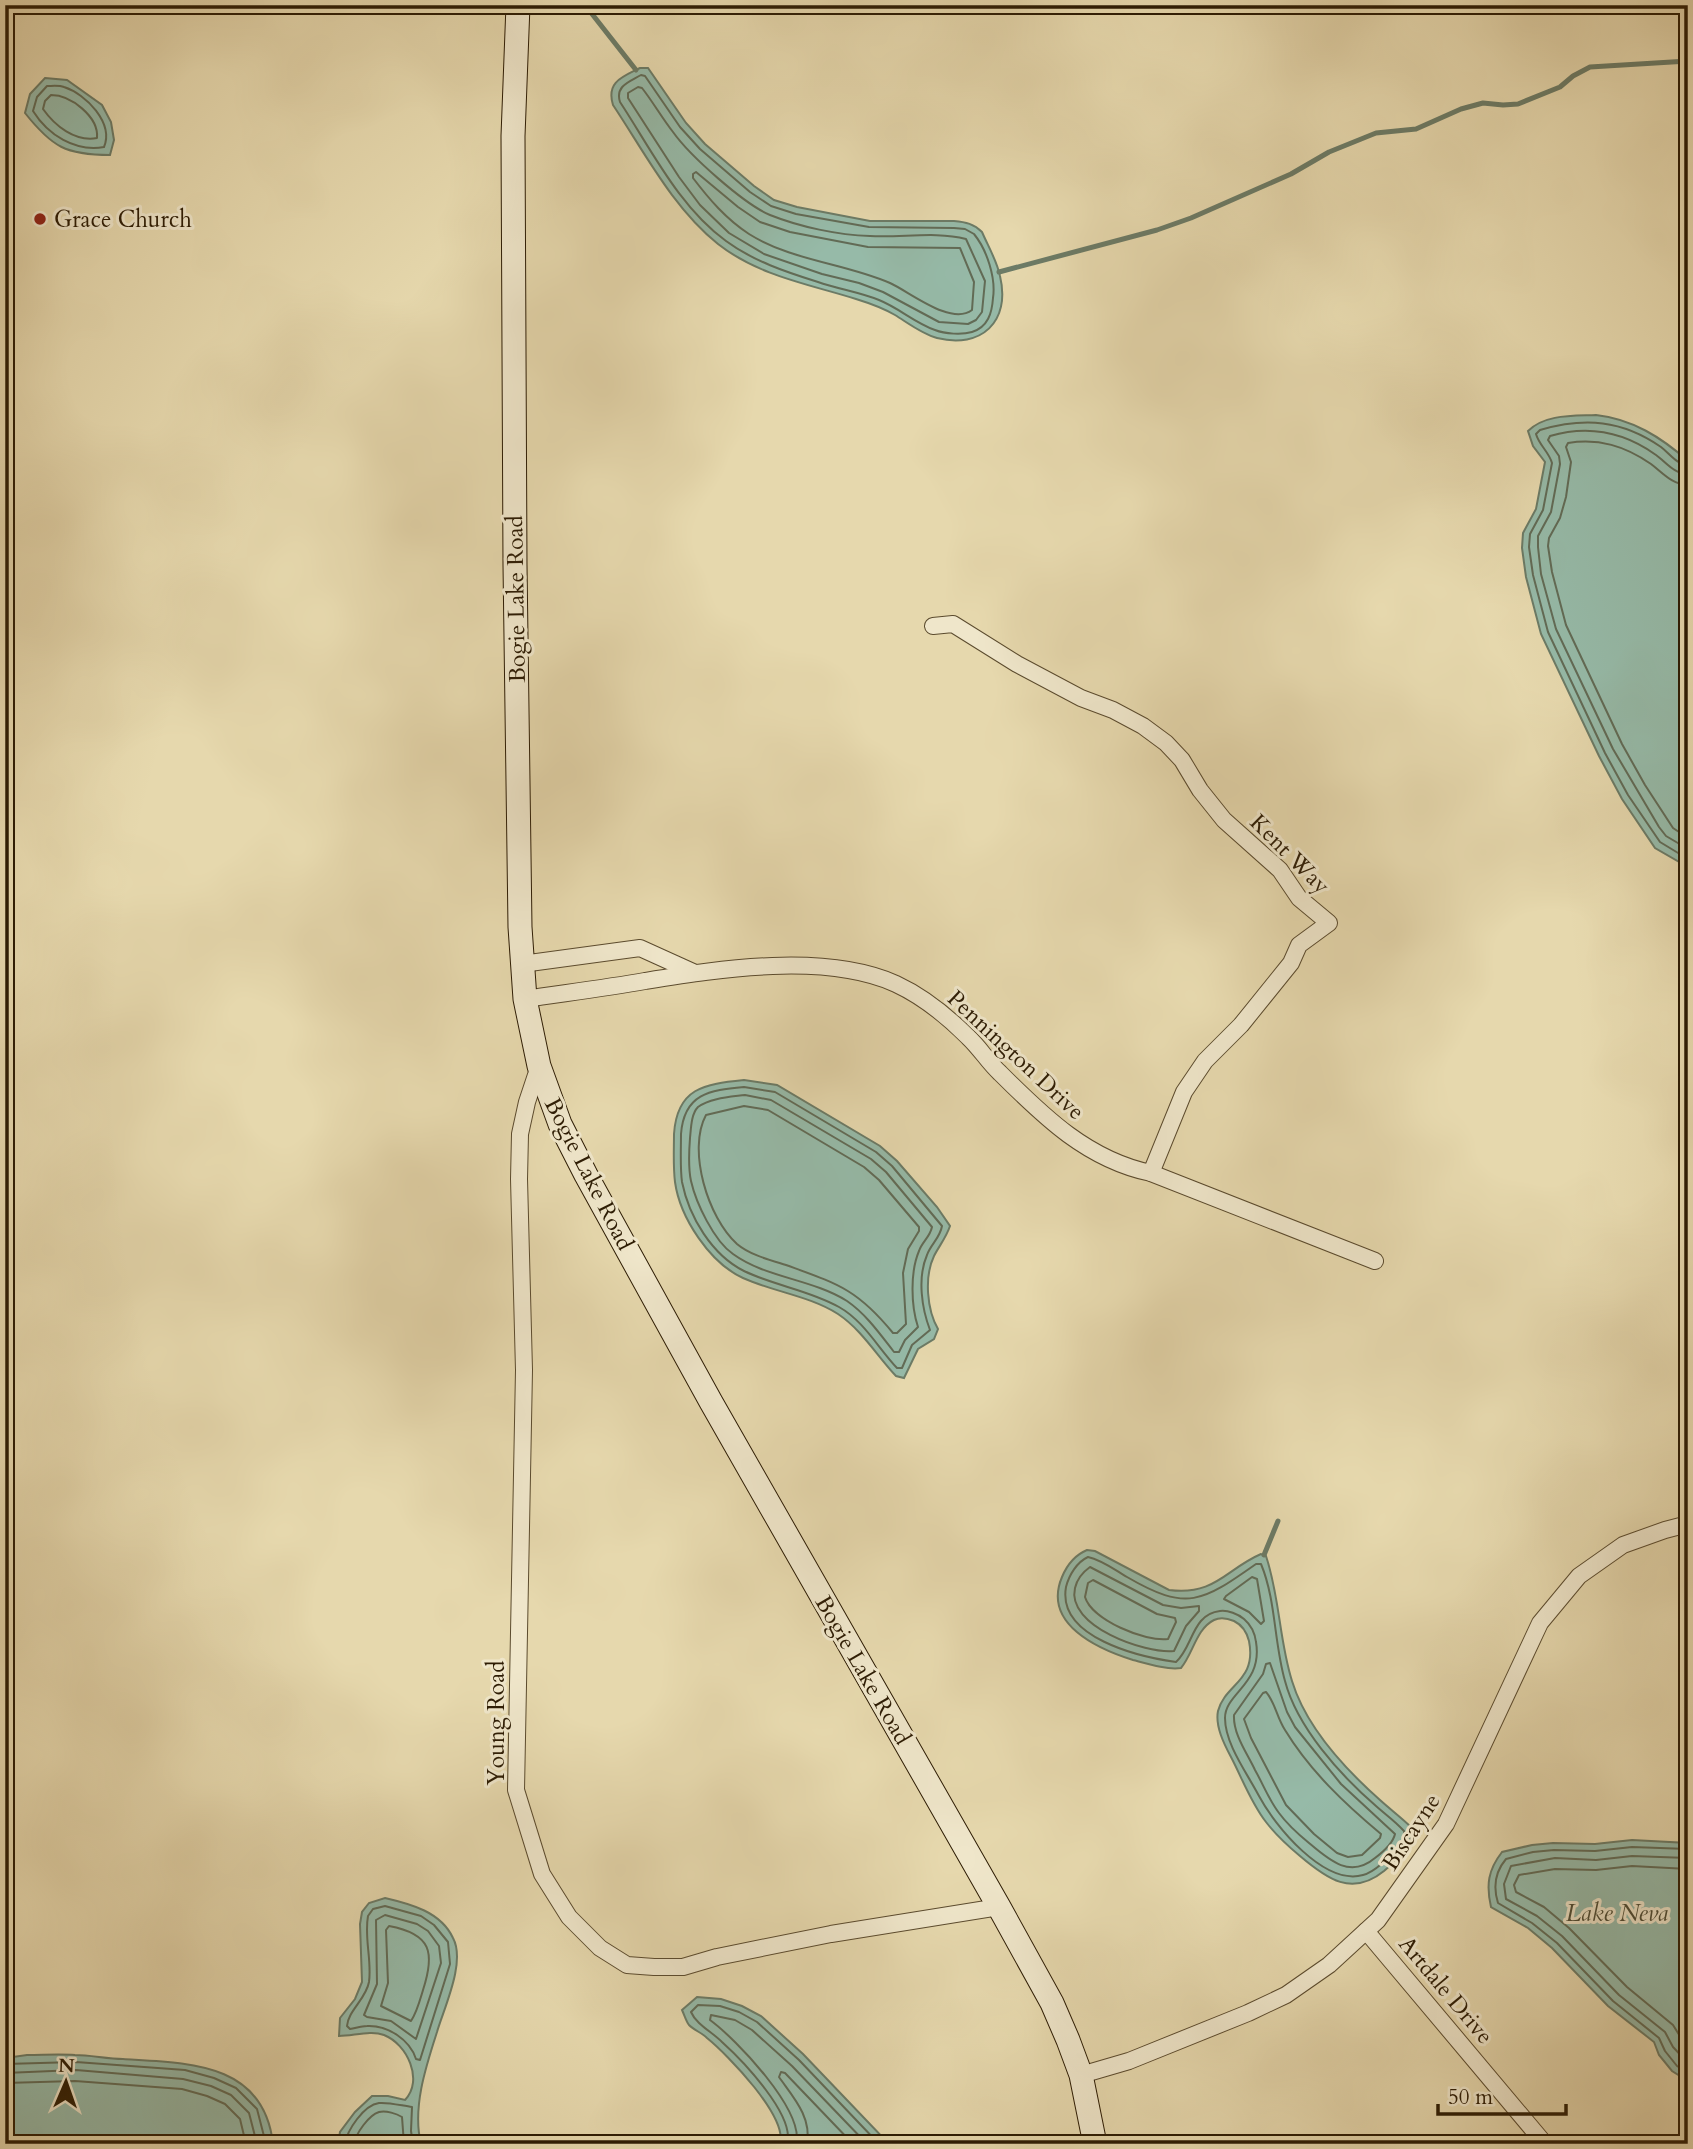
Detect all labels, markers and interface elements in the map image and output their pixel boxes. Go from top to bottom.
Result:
place label: Grace Church [54,204,192,235]
marker: Grace Church [32,211,48,227]
street label: Bogie Lake Road [499,514,533,683]
street label: Kent Way [1243,807,1337,901]
street label: Pennington Drive [941,983,1091,1127]
street label: Bogie Lake Road [537,1092,641,1256]
street label: Bogie Lake Road [808,1590,919,1751]
street label: Young Road [481,1660,512,1785]
street label: Biscayne [1375,1788,1447,1876]
water label: Lake Neva [1566,1897,1668,1930]
street label: Artdale Drive [1392,1929,1500,2051]
north arrow [32,2048,102,2118]
text: N [58,2053,76,2079]
scale bar [1438,2072,1565,2116]
text: 50 m [1448,2083,1493,2112]

